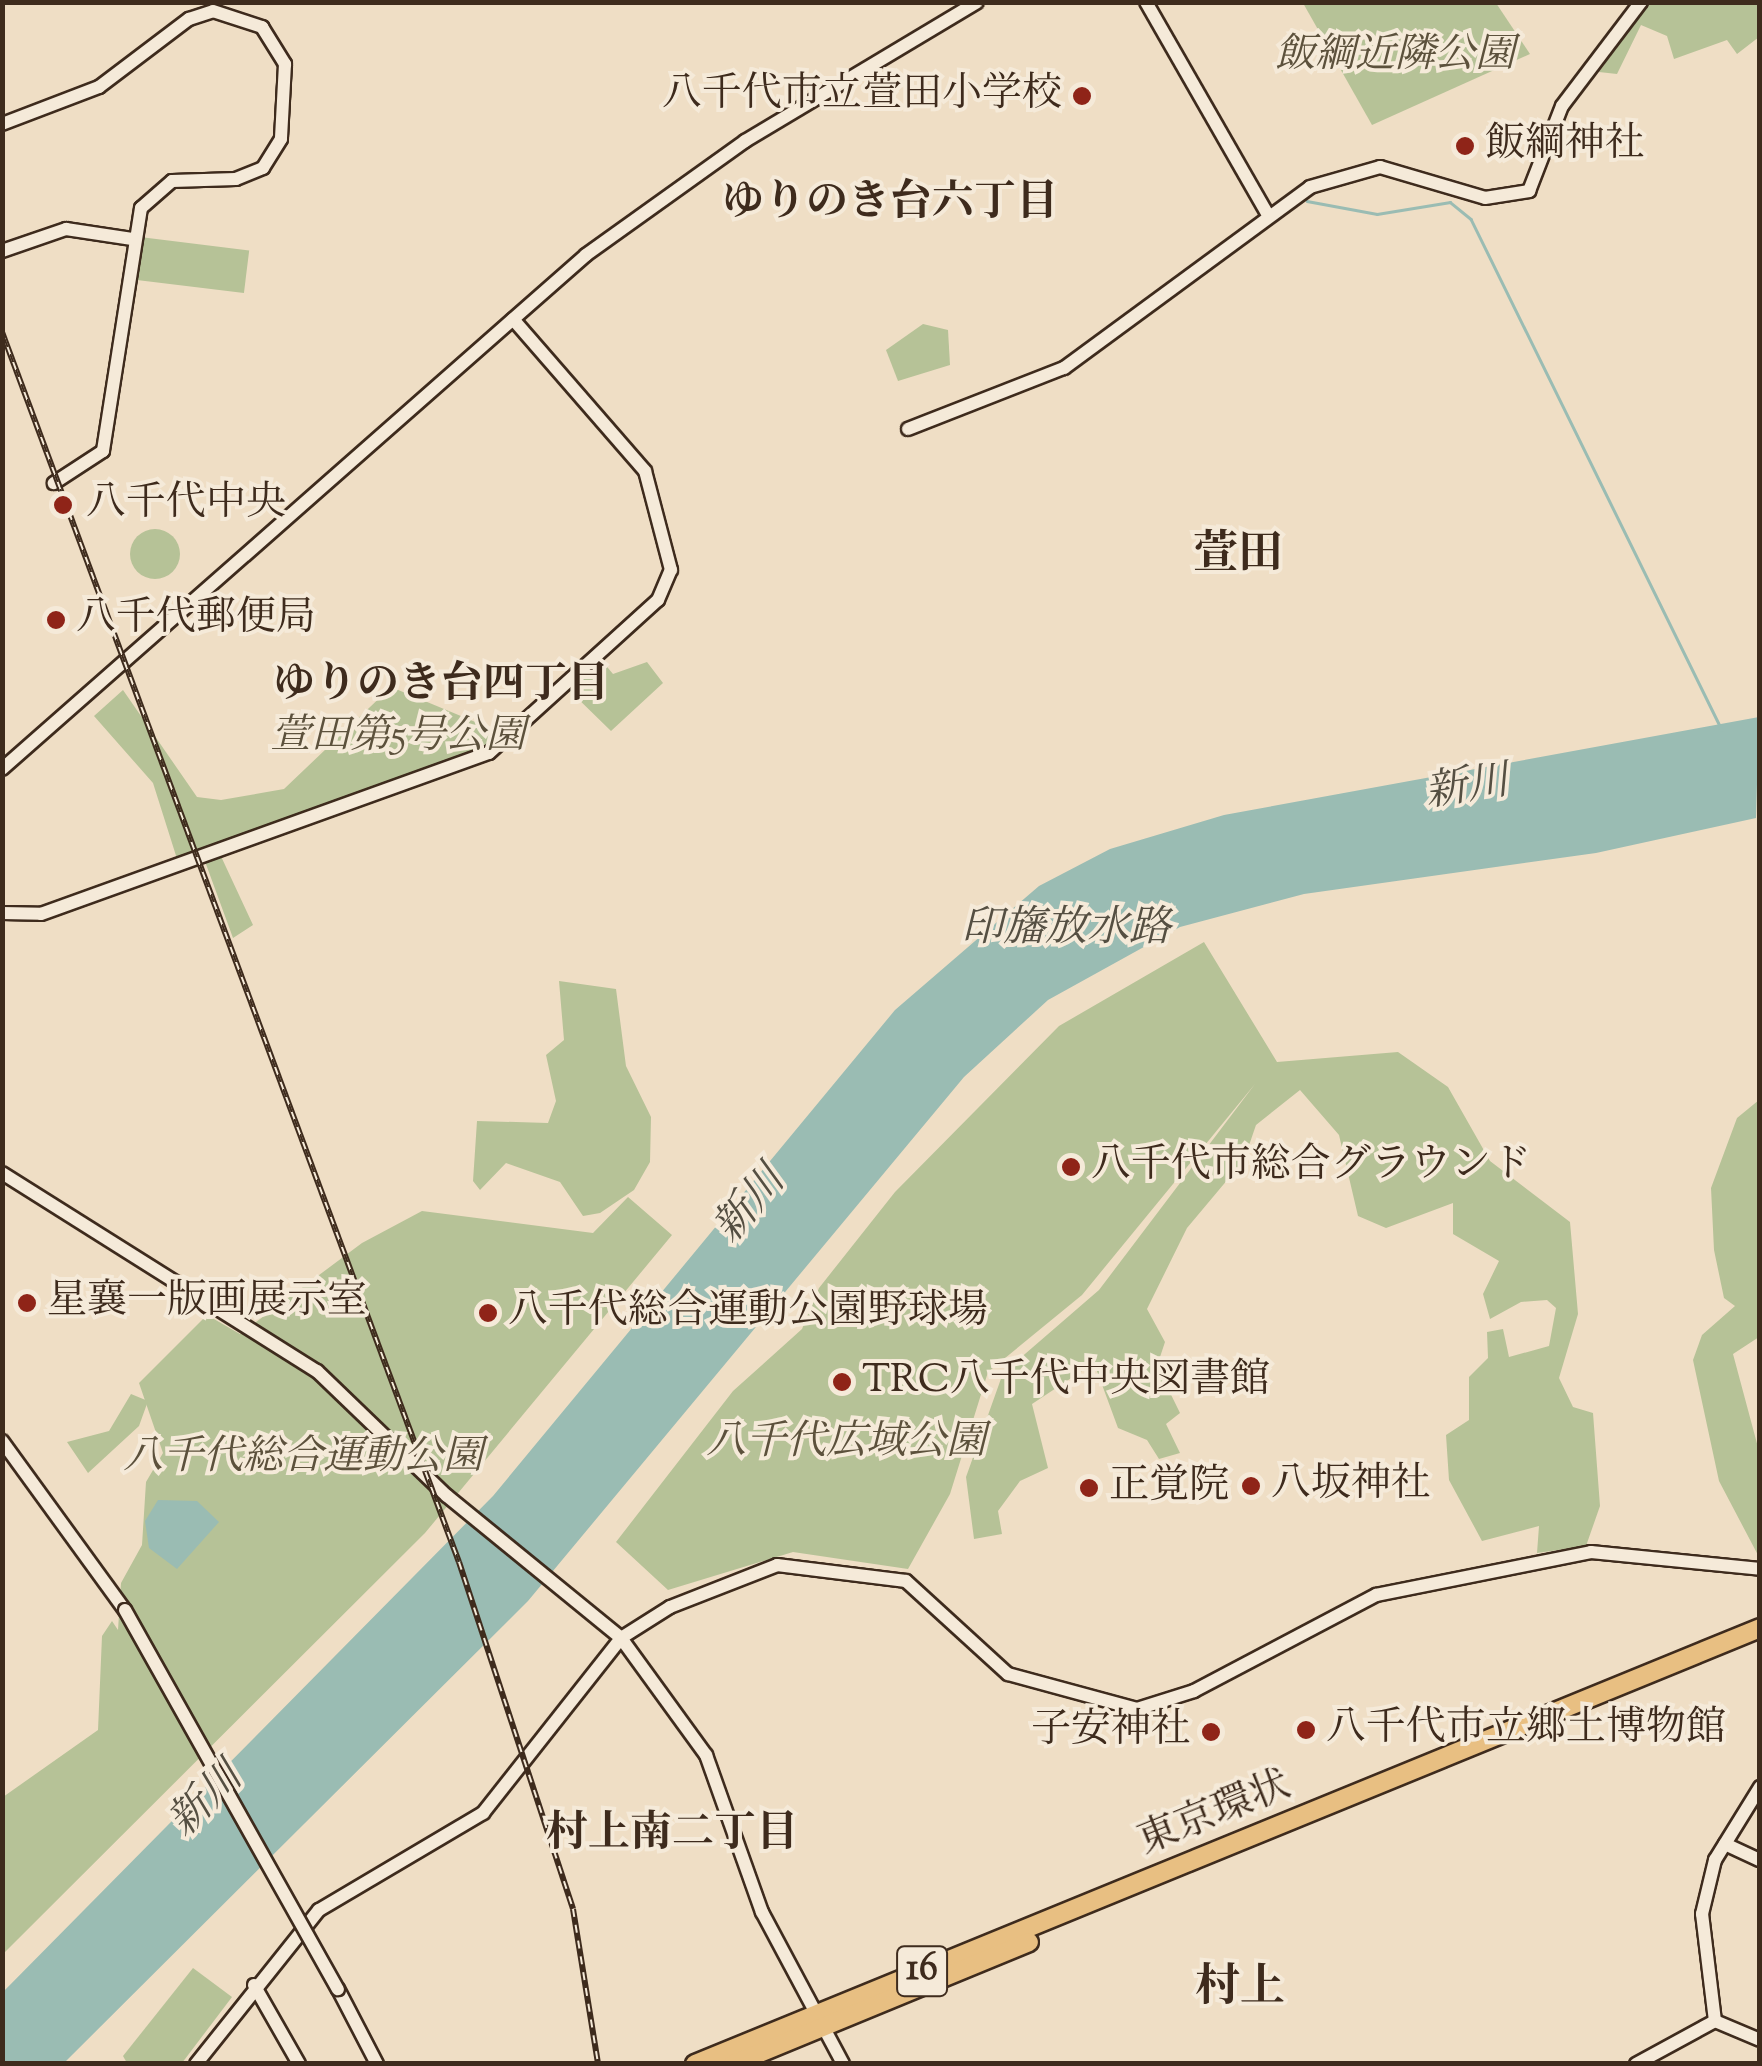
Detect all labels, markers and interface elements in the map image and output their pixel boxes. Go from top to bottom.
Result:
park label: 飯綱近隣公園 [1275,33,1515,81]
place label: 八千代市立萱田小学校 [662,72,1062,120]
marker: 八千代市立萱田小学校 [1071,85,1093,107]
place label: 飯綱神社 [1485,122,1645,170]
marker: 飯綱神社 [1454,135,1476,157]
district label: ゆりのき台六丁目 [722,179,1058,229]
place label: 八千代中央 [86,481,286,529]
marker: 八千代中央 [50,492,76,518]
district label: 萱田 [1193,530,1283,584]
place label: 八千代郵便局 [76,596,316,644]
marker: 八千代郵便局 [45,609,67,631]
district label: ゆりのき台四丁目 [273,661,609,711]
park label: 萱田第5号公園 [271,714,525,762]
water label: 新川 [1422,758,1512,820]
water label: 印旛放水路 [961,905,1171,955]
place label: 八千代市総合グラウンド [1091,1143,1531,1191]
marker: 八千代市総合グラウンド [1060,1156,1082,1178]
water label: 新川 [705,1158,797,1254]
place label: 星襄一版画展示室 [47,1279,367,1327]
place label: 八千代総合運動公園野球場 [508,1289,988,1337]
marker: 星襄一版画展示室 [16,1292,38,1314]
marker: 八千代総合運動公園野球場 [477,1302,499,1324]
place label: TRC八千代中央図書館 [862,1358,1270,1406]
marker: TRC八千代中央図書館 [831,1371,853,1393]
park label: 八千代広域公園 [706,1420,986,1468]
park label: 八千代総合運動公園 [123,1435,483,1483]
place label: 八坂神社 [1271,1462,1431,1510]
place label: 正覚院 [1109,1464,1229,1512]
marker: 八坂神社 [1240,1475,1262,1497]
marker: 正覚院 [1078,1477,1100,1499]
place label: 八千代市立郷土博物館 [1326,1706,1726,1754]
place label: 子安神社 [1031,1708,1191,1756]
marker: 八千代市立郷土博物館 [1295,1719,1317,1741]
marker: 子安神社 [1200,1721,1222,1743]
water label: 新川 [159,1753,255,1849]
street label: 東京環状 [1132,1763,1298,1867]
district label: 村上南二丁目 [546,1810,798,1860]
road number: 16 [894,1938,950,2004]
district label: 村上 [1195,1963,1285,2017]

